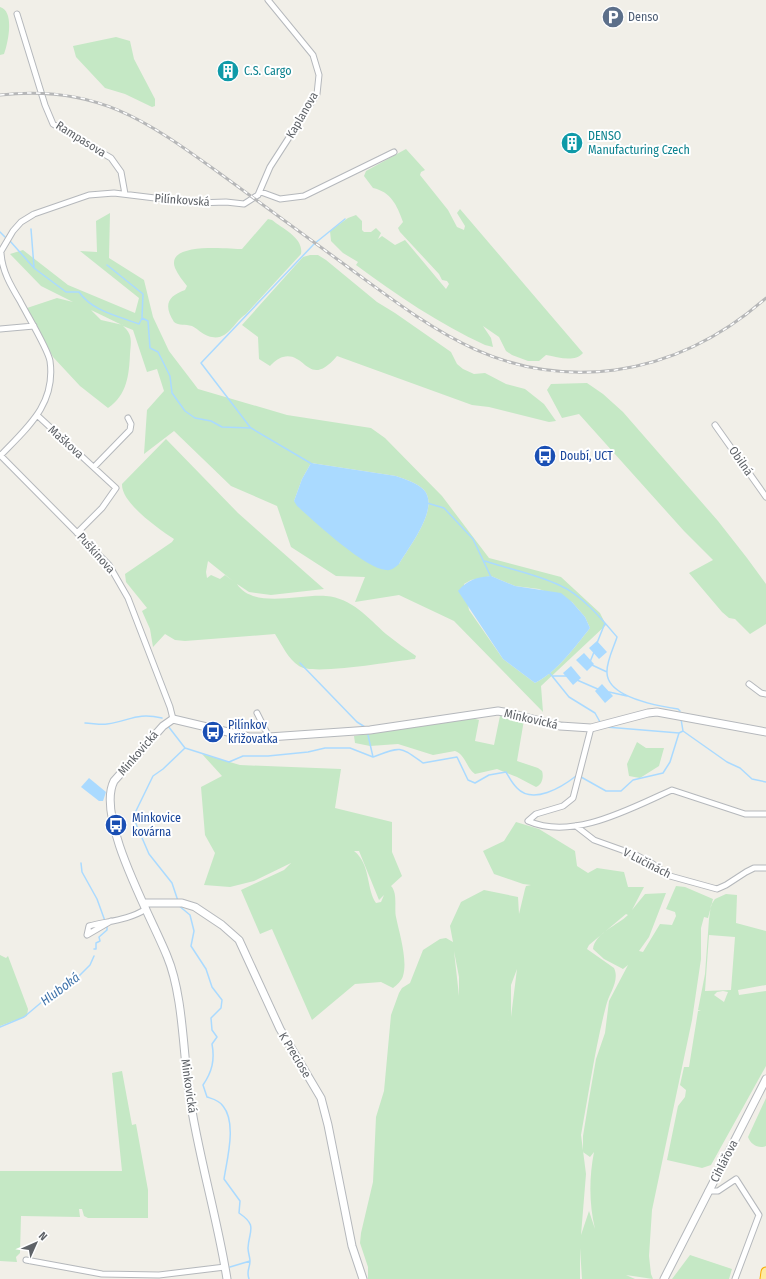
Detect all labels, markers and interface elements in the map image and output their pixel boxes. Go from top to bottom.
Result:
parking icon: Denso [600,4,626,30]
place label: Denso [628,10,659,24]
building icon: C.S. Cargo [215,58,241,84]
place label: C.S. Cargo [244,64,292,78]
street label: Kaplanova [283,89,321,141]
street label: Rampasova [54,118,109,160]
place label: DENSO Manufacturing Czech [588,129,690,157]
building icon: DENSO Manufacturing Czech [559,130,585,156]
street label: Pilínkovská [154,191,210,209]
street label: Maškova [46,423,86,461]
bus stop icon: Doubí, UCT [532,443,558,469]
street label: Obilná [726,444,756,478]
place label: Doubí, UCT [560,449,613,463]
street label: Puškinova [74,530,118,576]
street label: Minkovická [503,706,559,732]
place label: Pilínkov křižovatka [228,718,278,746]
bus stop icon: Pilínkov křižovatka [200,719,226,745]
street label: Minkovická [115,728,161,778]
place label: Minkovice kovárna [132,811,181,839]
bus stop icon: Minkovice kovárna [103,812,129,838]
street label: V Lučinách [621,845,673,881]
water label: Hluboká [38,969,83,1008]
street label: K Preciose [276,1030,314,1080]
street label: Minkovická [178,1058,200,1114]
street label: Cihlářova [707,1137,741,1184]
north arrow [16,1223,56,1263]
text: N [36,1229,50,1243]

